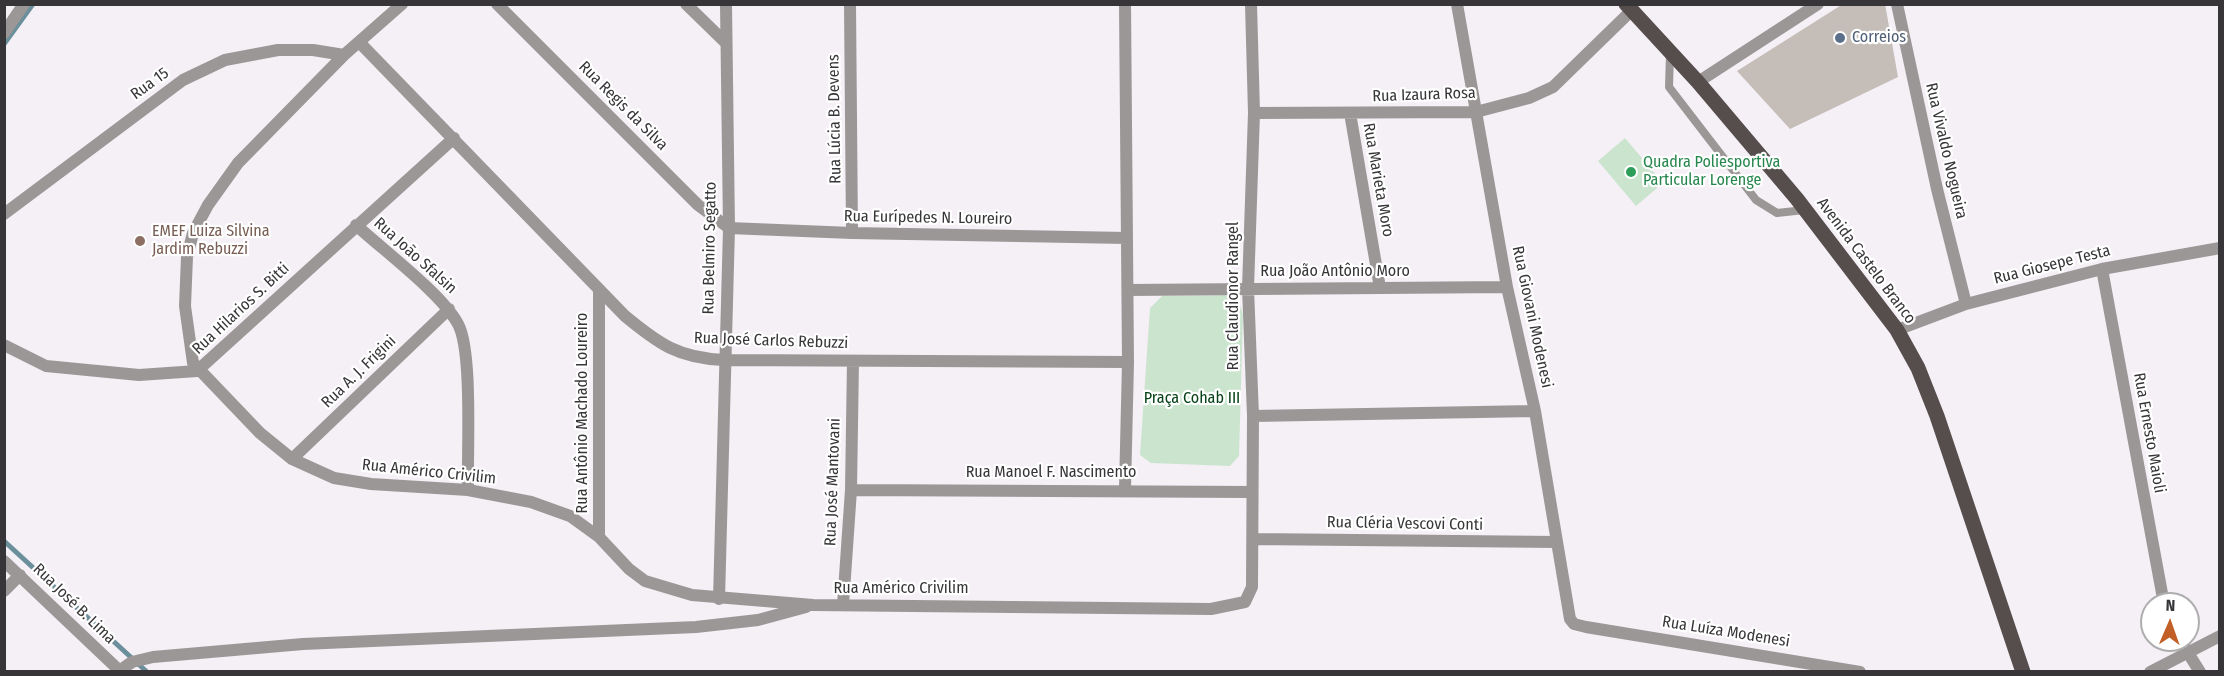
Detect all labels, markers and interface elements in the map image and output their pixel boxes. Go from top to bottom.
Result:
place label: Correios [1852,28,1906,48]
marker: Correios [1833,31,1847,45]
street label: Rua Lúcia B. Devens [824,54,846,184]
street label: Rua Regis da Silva [574,57,672,155]
street label: Rua 15 [127,64,173,104]
street label: Rua Vivaldo Nogueira [1921,81,1971,221]
street label: Rua Izaura Rosa [1372,84,1476,106]
street label: Rua Marieta Moro [1359,121,1397,239]
place label: Quadra Poliesportiva Particular Lorenge [1643,153,1780,191]
marker: Quadra Poliesportiva Particular Lorenge [1624,165,1638,179]
street label: Rua Belmiro Segatto [699,181,721,315]
street label: Avenida Castelo Branco [1812,194,1920,328]
street label: Rua Eurípedes N. Loureiro [844,207,1012,229]
street label: Rua João Sfalsin [370,214,460,298]
place label: EMEF Luiza Silvina Jardim Rebuzzi [152,222,270,260]
street label: Rua Claudionor Rangel [1224,222,1244,370]
marker: EMEF Luiza Silvina Jardim Rebuzzi [133,234,147,248]
street label: Rua Giosepe Testa [1992,241,2112,289]
street label: Rua Giovani Modenesi [1508,244,1556,390]
street label: Rua Hilarios S. Bitti [189,259,293,359]
street label: Rua João Antônio Moro [1260,262,1410,282]
street label: Rua Antônio Machado Loureiro [573,313,593,513]
street label: Rua José Carlos Rebuzzi [693,329,849,353]
street label: Rua A. J. Frigini [318,332,400,412]
street label: Rua Ernesto Maioli [2129,371,2169,495]
park label: Praça Cohab III [1144,389,1240,409]
street label: Rua José Mantovani [821,418,845,546]
street label: Rua Américo Crivilim [361,455,497,489]
street label: Rua Manoel F. Nascimento [966,463,1136,483]
street label: Rua Cléria Vescovi Conti [1327,513,1483,535]
street label: Rua José B. Lima [29,560,119,648]
street label: Rua Américo Crivilim [834,579,968,599]
north arrow [2140,592,2200,652]
text: N [2165,596,2176,615]
street label: Rua Luíza Modenesi [1661,612,1791,652]

